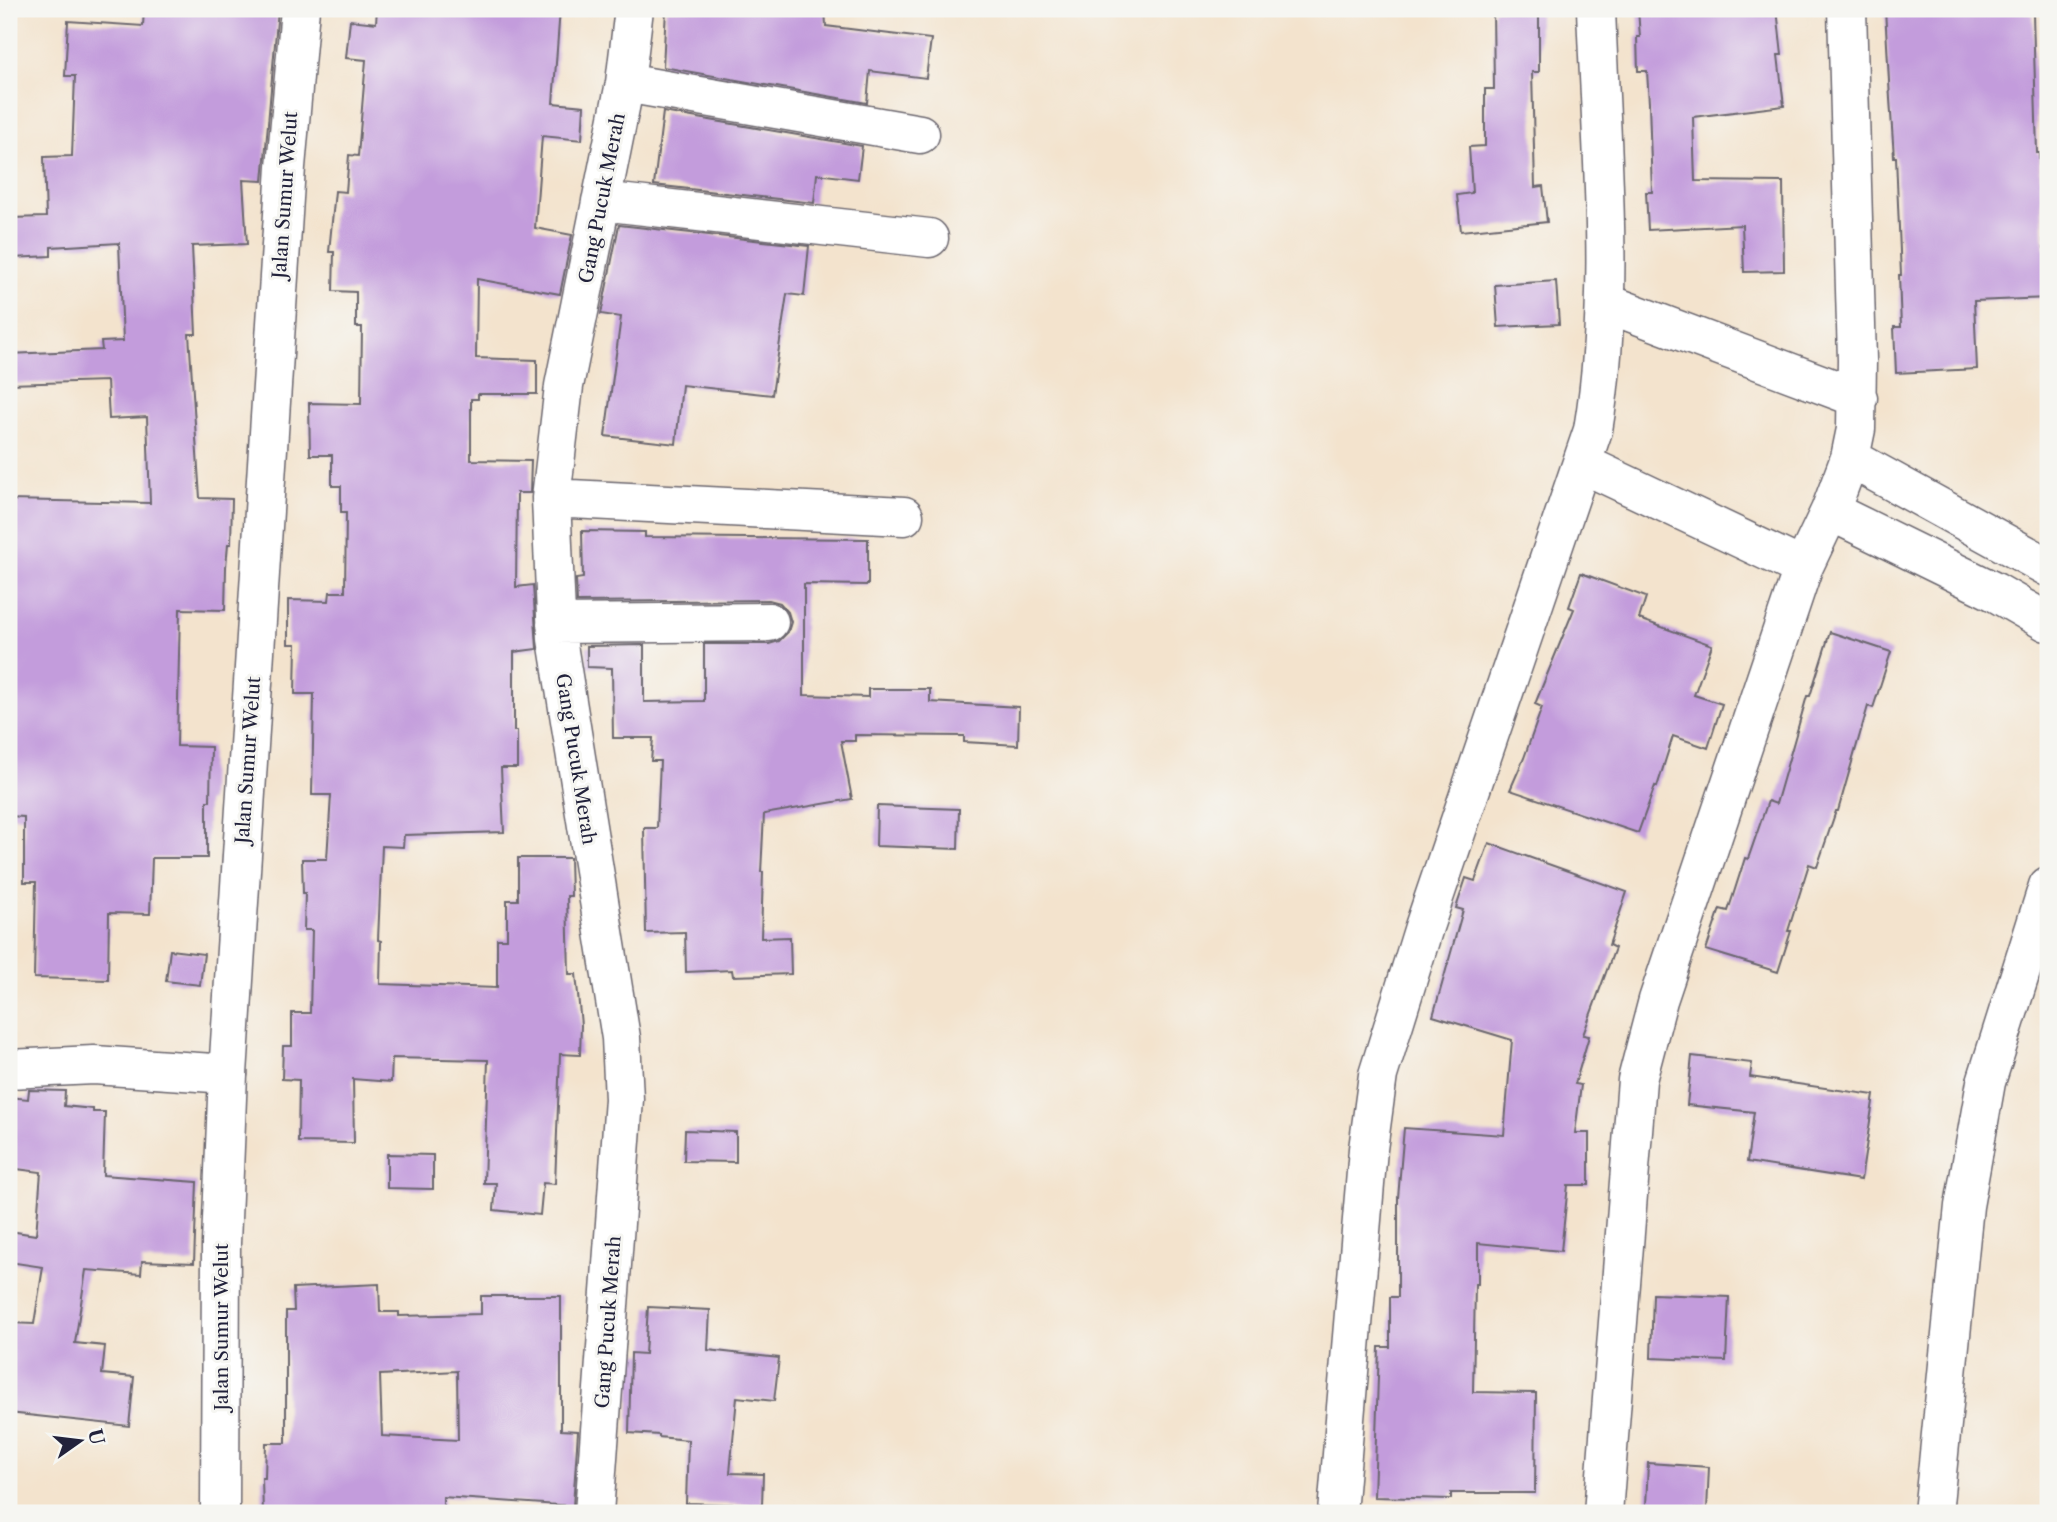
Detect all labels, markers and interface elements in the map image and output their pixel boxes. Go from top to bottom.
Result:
street label: Jalan Sumur Welut [267,110,302,282]
street label: Gang Pucuk Merah [574,111,630,285]
street label: Gang Pucuk Merah [551,672,601,846]
street label: Jalan Sumur Welut [230,675,265,847]
street label: Gang Pucuk Merah [590,1235,626,1409]
street label: Jalan Sumur Welut [210,1243,233,1414]
north arrow [46,1406,116,1476]
text: U [83,1427,109,1448]

